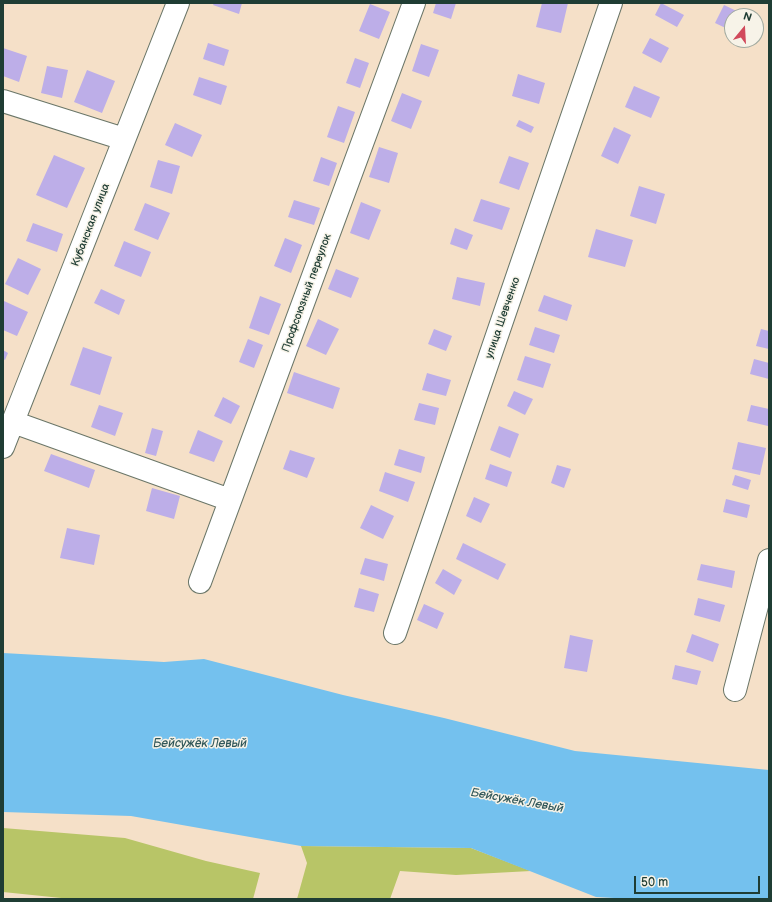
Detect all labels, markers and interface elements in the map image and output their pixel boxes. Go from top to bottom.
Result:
north arrow [724,8,764,48]
text: N [742,10,753,25]
street label: Кубанская улица [69,182,113,268]
street label: Профсоюзный переулок [279,232,335,354]
street label: улица Шевченко [483,275,523,361]
water label: Бейсужёк Левый [153,737,247,751]
water label: Бейсужёк Левый [469,786,565,816]
scale bar [636,868,762,894]
text: 50 m [641,875,668,890]

